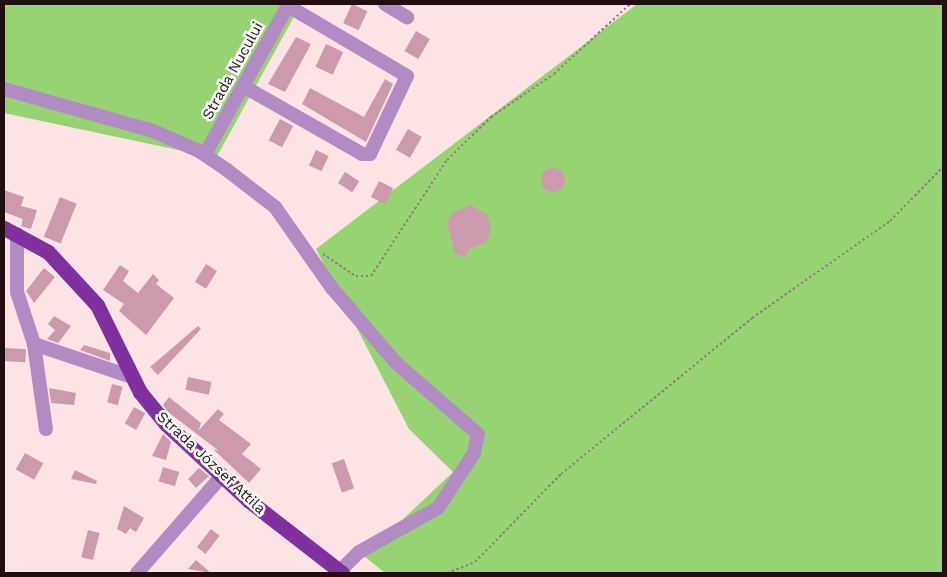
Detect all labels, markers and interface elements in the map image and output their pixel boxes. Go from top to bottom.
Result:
street label: Strada Nucului [199,19,267,123]
street label: Strada József Attila [152,407,270,519]

